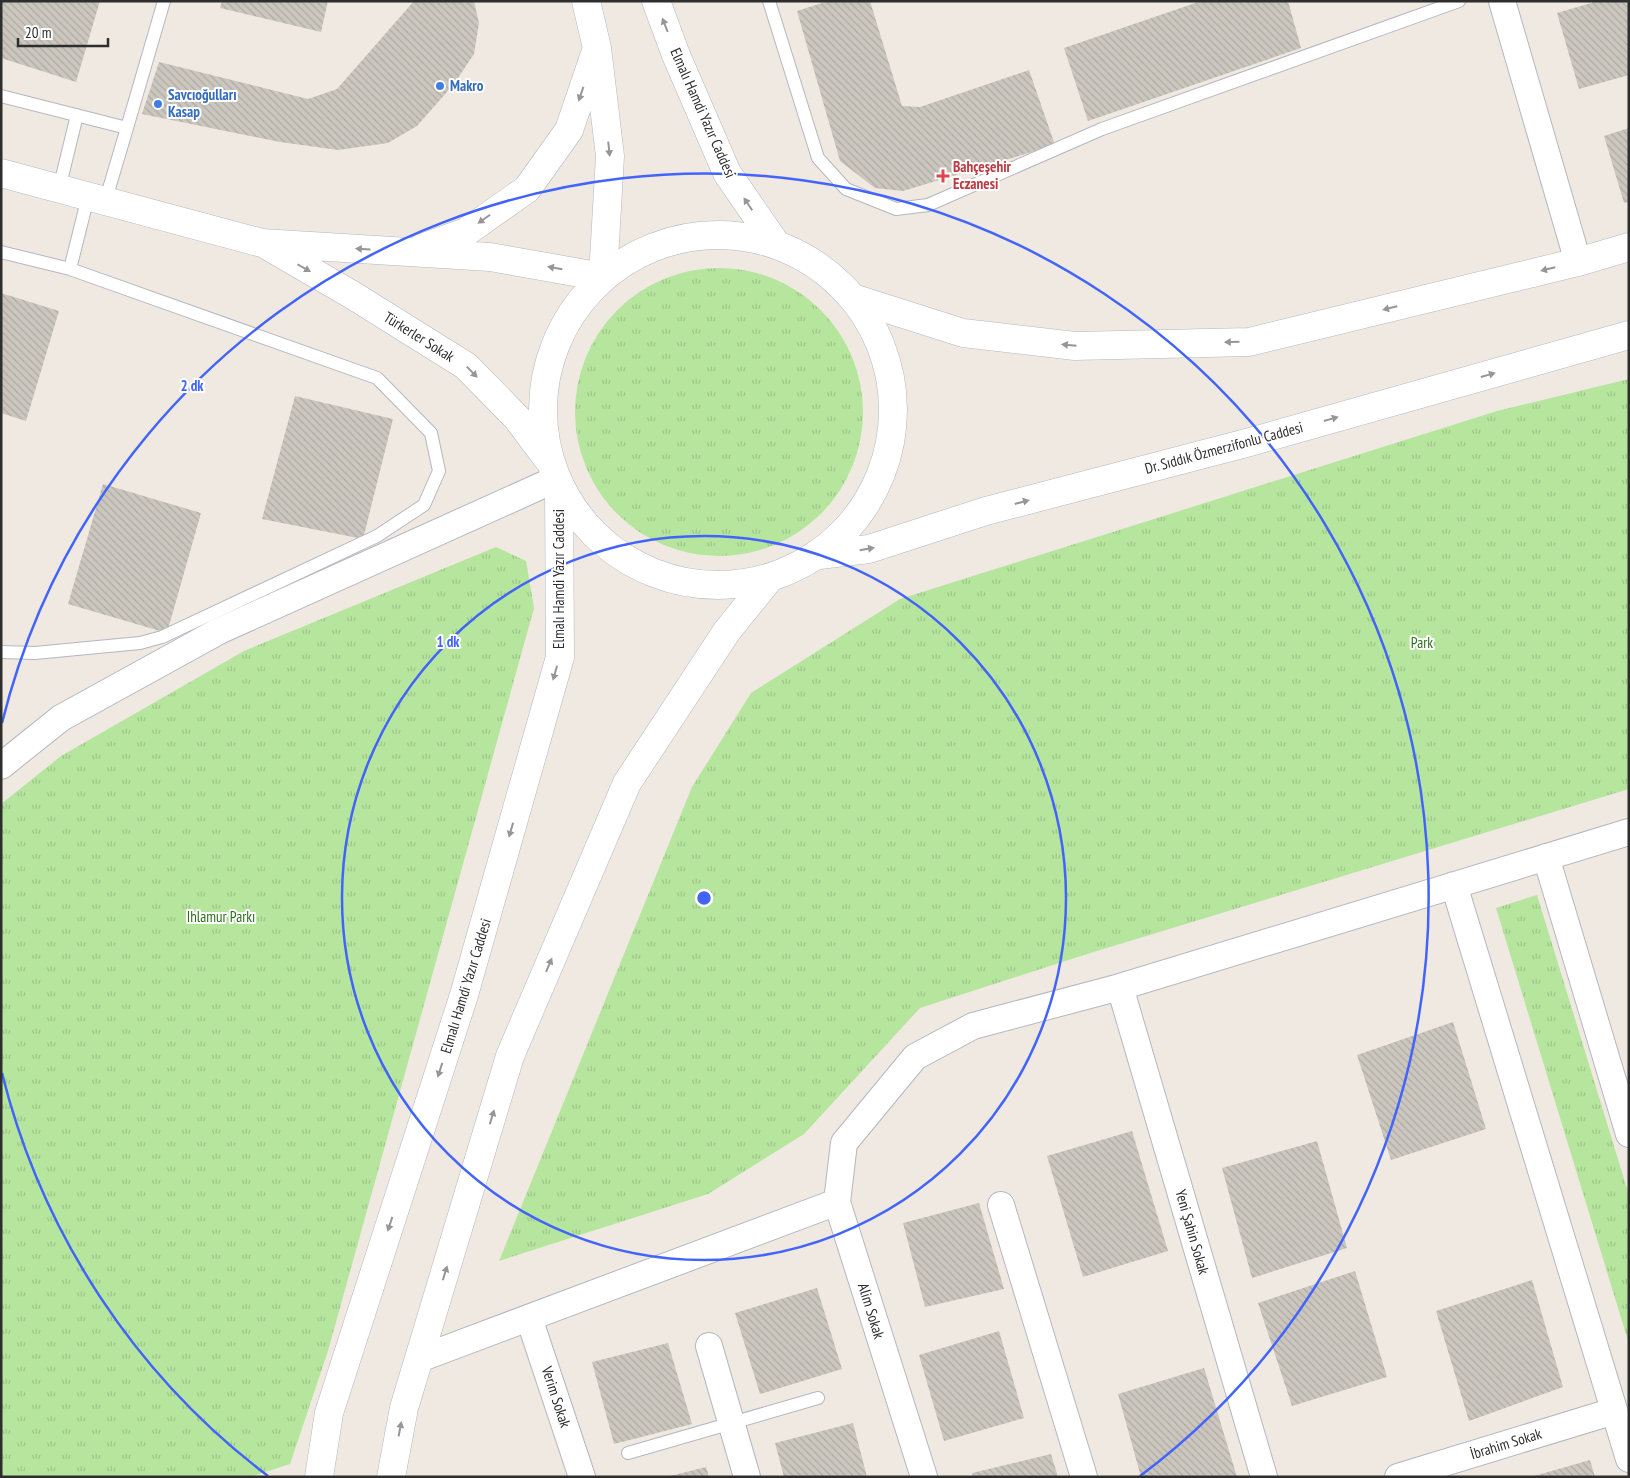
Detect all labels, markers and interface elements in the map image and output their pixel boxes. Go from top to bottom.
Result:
scale bar [18,15,108,47]
one-way arrow [661,18,668,33]
text: 20 m [25,23,51,42]
street label: Elmalı Hamdi Yazır Caddesi [666,45,741,181]
place label: Makro [450,76,484,95]
marker: Makro [434,80,446,92]
place label: Savcıoğulları Kasap [168,85,237,121]
one-way arrow [577,87,585,102]
marker: Savcıoğulları Kasap [152,98,164,110]
one-way arrow [606,141,614,157]
place label: Bahçeşehir Eczanesi [953,157,1012,193]
marker: Bahçeşehir Eczanesi [937,170,949,182]
one-way arrow [743,197,753,211]
one-way arrow [478,214,491,224]
one-way arrow [355,245,371,253]
one-way arrow [298,263,311,272]
one-way arrow [547,264,563,272]
one-way arrow [1541,266,1556,274]
one-way arrow [1383,304,1398,312]
street label: Türkerler Sokak [380,307,458,366]
one-way arrow [1223,338,1239,346]
one-way arrow [1061,341,1077,349]
one-way arrow [466,365,478,377]
one-way arrow [1480,371,1495,379]
text: 2 dk [180,376,204,395]
one-way arrow [1324,415,1339,423]
street label: Dr. Sıddık Özmerzifonlu Caddesi [1143,417,1305,478]
one-way arrow [1015,498,1030,506]
street label: Elmalı Hamdi Yazır Caddesi [549,509,568,649]
one-way arrow [859,544,875,552]
text: 1 dk [436,632,460,651]
park label: Park [1411,633,1433,652]
one-way arrow [551,666,559,681]
one-way arrow [507,822,515,837]
centre of rings [695,889,713,907]
park label: Ihlamur Parkı [187,907,255,926]
street label: Elmalı Hamdi Yazır Caddesi [436,916,495,1056]
one-way arrow [545,958,553,972]
one-way arrow [436,1062,444,1077]
one-way arrow [488,1110,496,1125]
street label: Yeni Şahin Sokak [1171,1187,1214,1277]
one-way arrow [386,1217,394,1232]
one-way arrow [441,1265,449,1280]
street label: Alim Sokak [854,1281,889,1341]
street label: Verim Sokak [537,1363,575,1430]
one-way arrow [396,1421,404,1436]
street label: İbrahim Sokak [1468,1424,1544,1463]

